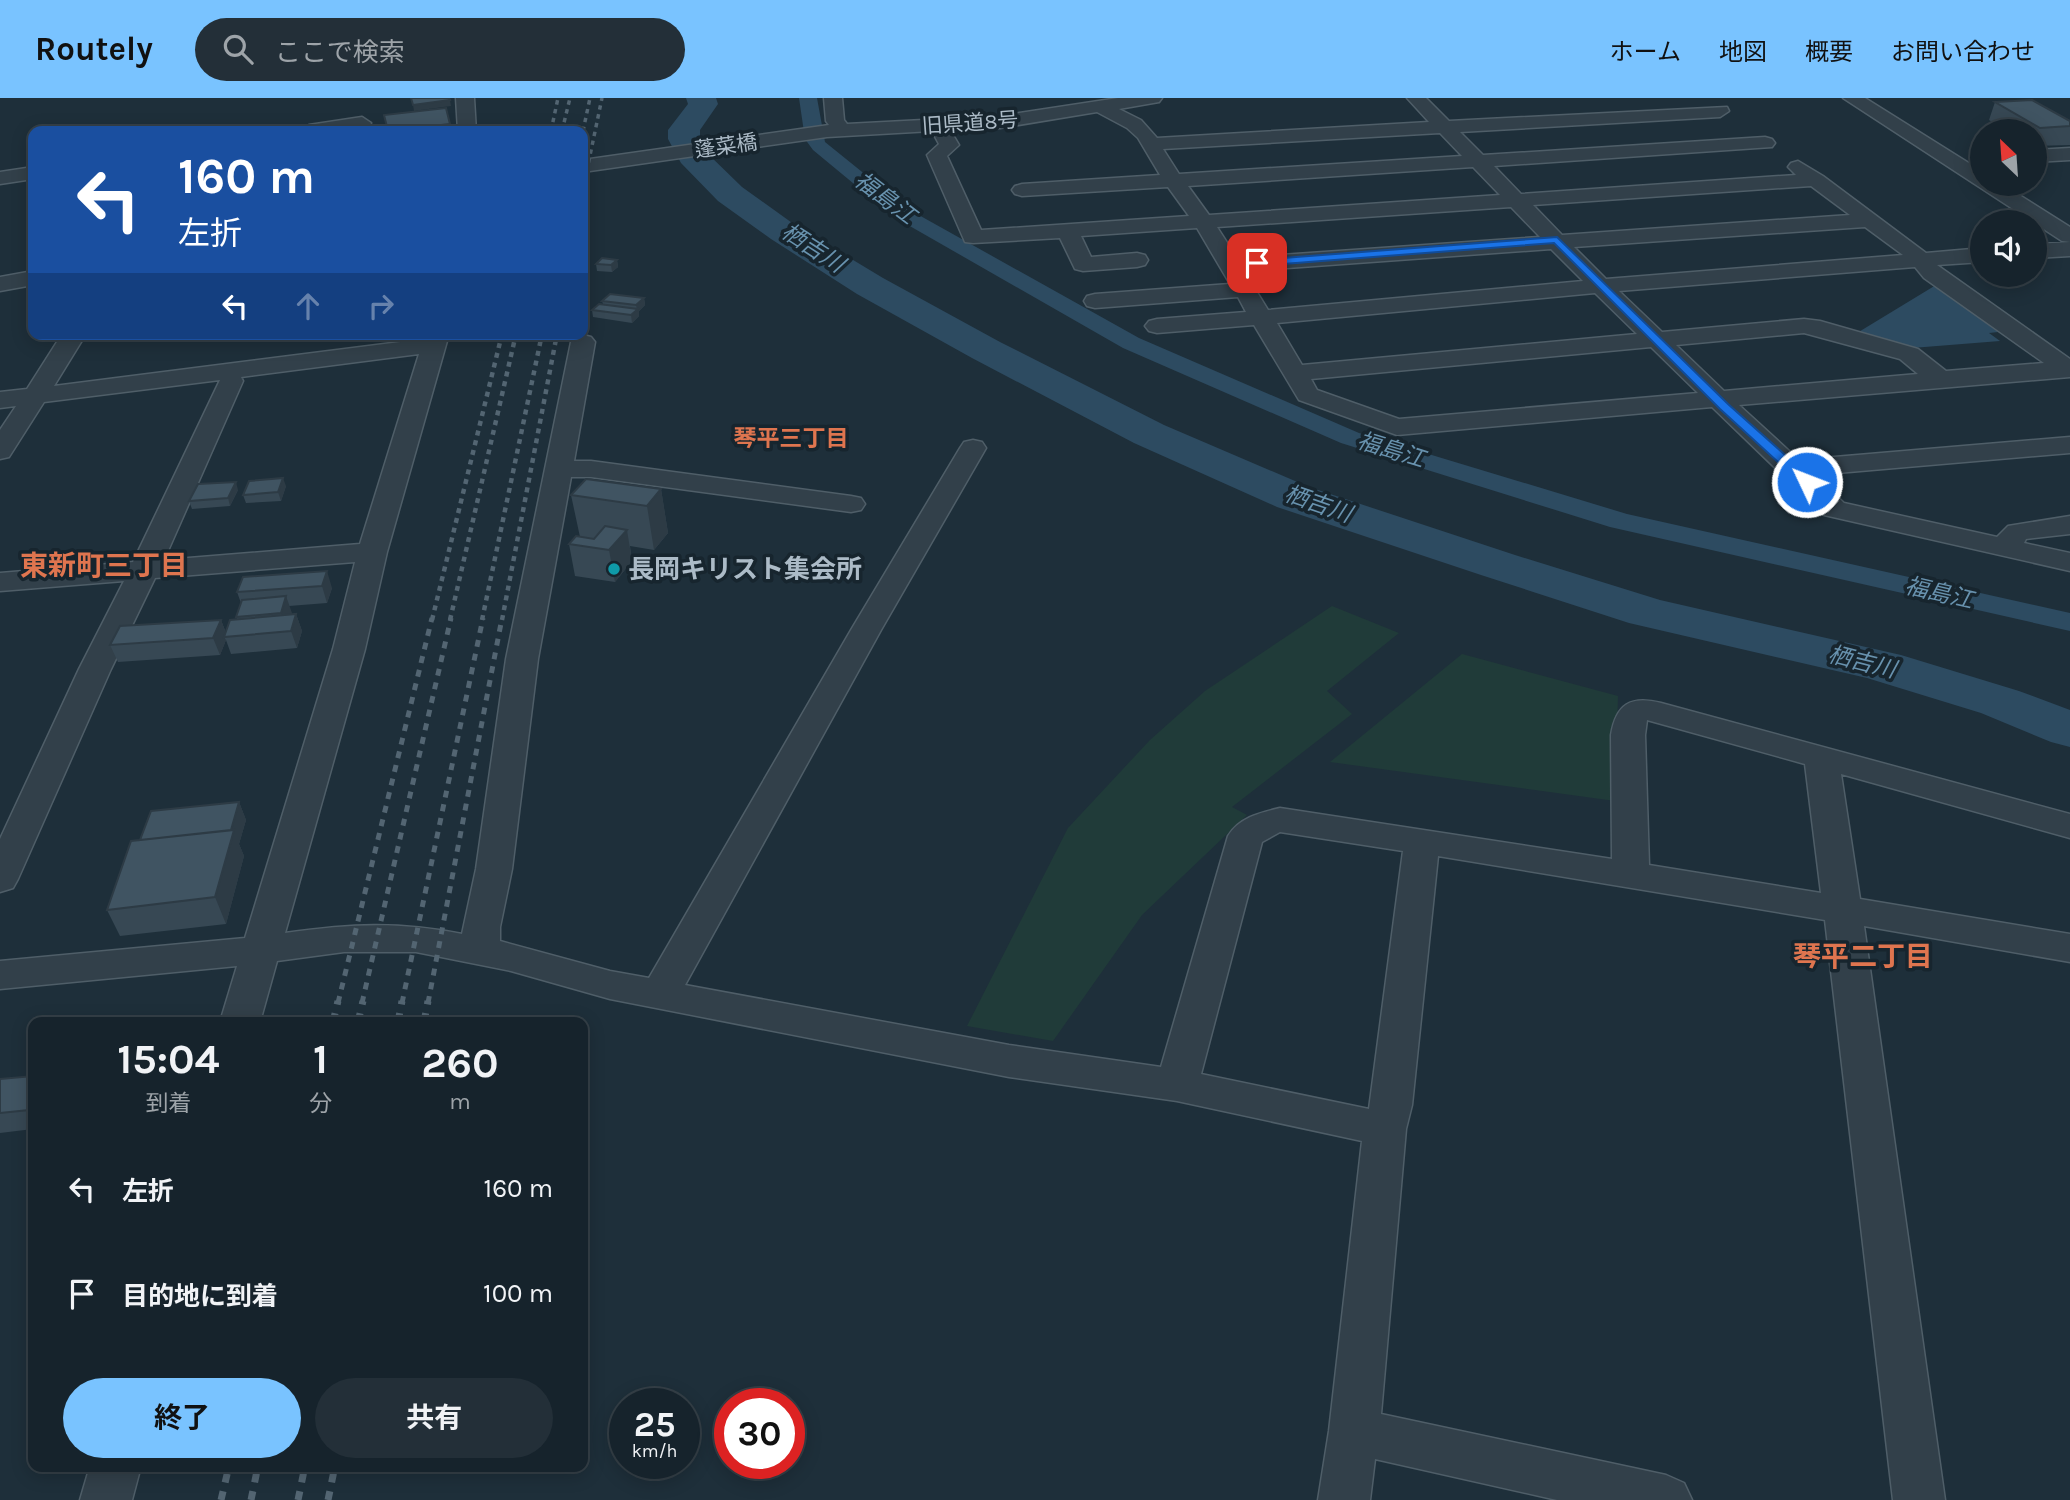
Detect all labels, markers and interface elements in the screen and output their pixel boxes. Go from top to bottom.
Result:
search box [195,18,685,81]
text: Routely [35,30,153,68]
icon: search [219,30,257,68]
text: ここで検索 [275,37,405,68]
text: ホーム [1610,38,1681,66]
text: 地図 [1719,38,1767,66]
text: 概要 [1805,38,1853,66]
text: お問い合わせ [1891,38,2035,66]
street label: 旧県道8号 [921,108,1019,138]
north arrow [1970,119,2048,196]
map controls [1970,119,2047,287]
street label: 蓬菜橋 [693,130,759,162]
text: 160 m [178,148,315,205]
icon: left [63,154,154,245]
water label: 福島江 [849,166,923,231]
button: sound [1970,210,2047,287]
text: 左折 [178,215,242,252]
water label: 栖吉川 [777,218,852,280]
pin [1227,233,1287,293]
icon: arrive [1238,244,1276,282]
icon: left [216,287,254,325]
icon: ahead [289,287,327,325]
icon: right [362,287,400,325]
district label: 琴平三丁目 [734,425,849,452]
water label: 福島江 [1354,427,1431,474]
position arrow [1770,445,1844,519]
water label: 栖吉川 [1281,480,1358,529]
district label: 東新町三丁目 [20,549,188,582]
place label: 長岡キリスト集会所 [628,554,862,585]
marker: 長岡キリスト集会所 [606,561,622,577]
water label: 福島江 [1902,572,1979,615]
water label: 栖吉川 [1825,641,1902,684]
district label: 琴平二丁目 [1793,940,1933,973]
text: 15:04 [117,1034,220,1084]
text: 1 [313,1034,328,1084]
text: 260 [421,1038,499,1088]
text: m [449,1088,471,1115]
text: 到着 [145,1090,191,1117]
text: 分 [309,1090,332,1117]
icon: left [63,1170,101,1208]
text: 160 m [484,1173,553,1204]
text: 左折 [122,1176,174,1207]
icon: arrive [63,1275,101,1313]
text: 100 m [483,1278,553,1309]
text: 目的地に到着 [122,1281,278,1312]
button: 終了 [63,1378,301,1458]
button: 共有 [315,1378,553,1458]
speed limit sign: 30 [714,1388,805,1479]
text: 25 [634,1404,675,1445]
text: km/h [632,1440,677,1462]

